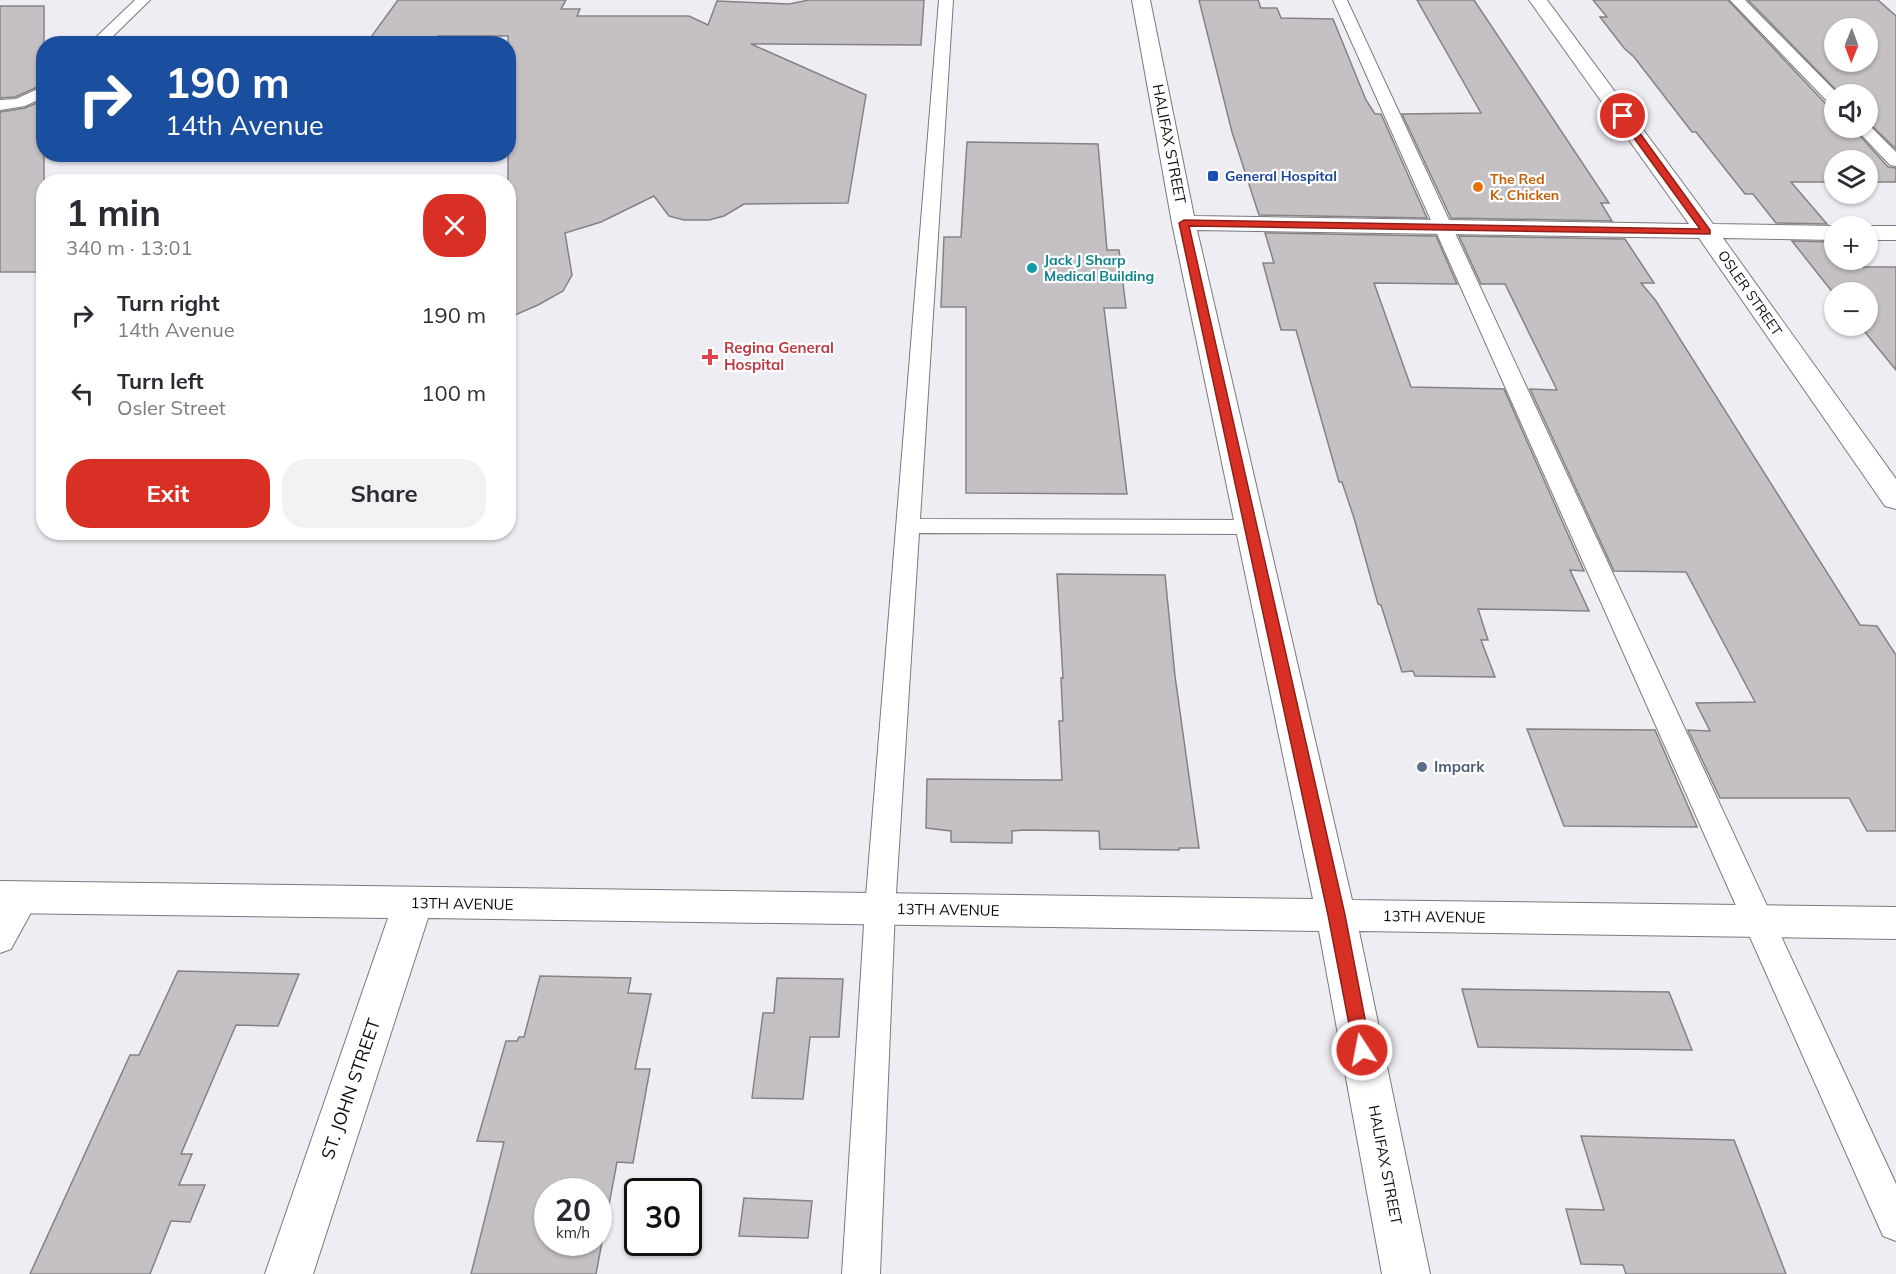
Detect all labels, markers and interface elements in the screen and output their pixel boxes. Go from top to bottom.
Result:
north arrow [1824,18,1878,72]
map controls [1824,18,1878,336]
text: 190 m [165,56,290,109]
icon: right [66,60,144,138]
street label: HALIFAX STREET [1149,82,1190,205]
button: sound [1824,84,1878,138]
pin [1597,90,1648,141]
icon: arrive [1606,99,1639,132]
text: 14th Avenue [165,108,324,142]
button: layers [1824,150,1878,204]
place label: General Hospital [1225,167,1337,185]
marker: General Hospital [1206,169,1220,183]
place label: The Red K. Chicken [1490,170,1559,204]
marker: The Red K. Chicken [1471,180,1485,194]
text: 1 min [66,190,161,235]
button: close [423,194,486,257]
button: + [1824,216,1878,270]
text: 340 m · 13:01 [66,235,192,260]
street label: OSLER STREET [1714,247,1786,340]
place label: Jack J Sharp Medical Building [1044,251,1154,285]
marker: Jack J Sharp Medical Building [1025,261,1039,275]
button: − [1824,282,1878,336]
text: Turn right [117,289,220,317]
icon: right [66,299,99,332]
text: 190 m [421,301,486,329]
text: 14th Avenue [117,317,235,342]
place label: Regina General Hospital [724,338,834,374]
marker: Regina General Hospital [701,348,719,366]
text: Turn left [117,367,204,395]
icon: left [66,377,99,410]
text: 100 m [421,379,486,407]
text: Osler Street [117,395,226,420]
button: Exit [66,459,270,528]
button: Share [282,459,486,528]
place label: Impark [1434,757,1485,776]
marker: Impark [1415,760,1429,774]
street label: 13TH AVENUE [410,893,514,914]
street label: 13TH AVENUE [896,899,1000,920]
street label: 13TH AVENUE [1382,906,1486,927]
street label: ST. JOHN STREET [316,1015,385,1162]
position arrow [1330,1018,1394,1082]
street label: HALIFAX STREET [1365,1103,1406,1226]
speed limit sign: 30 [624,1178,702,1256]
text: 20 [555,1191,591,1229]
text: km/h [556,1223,590,1242]

